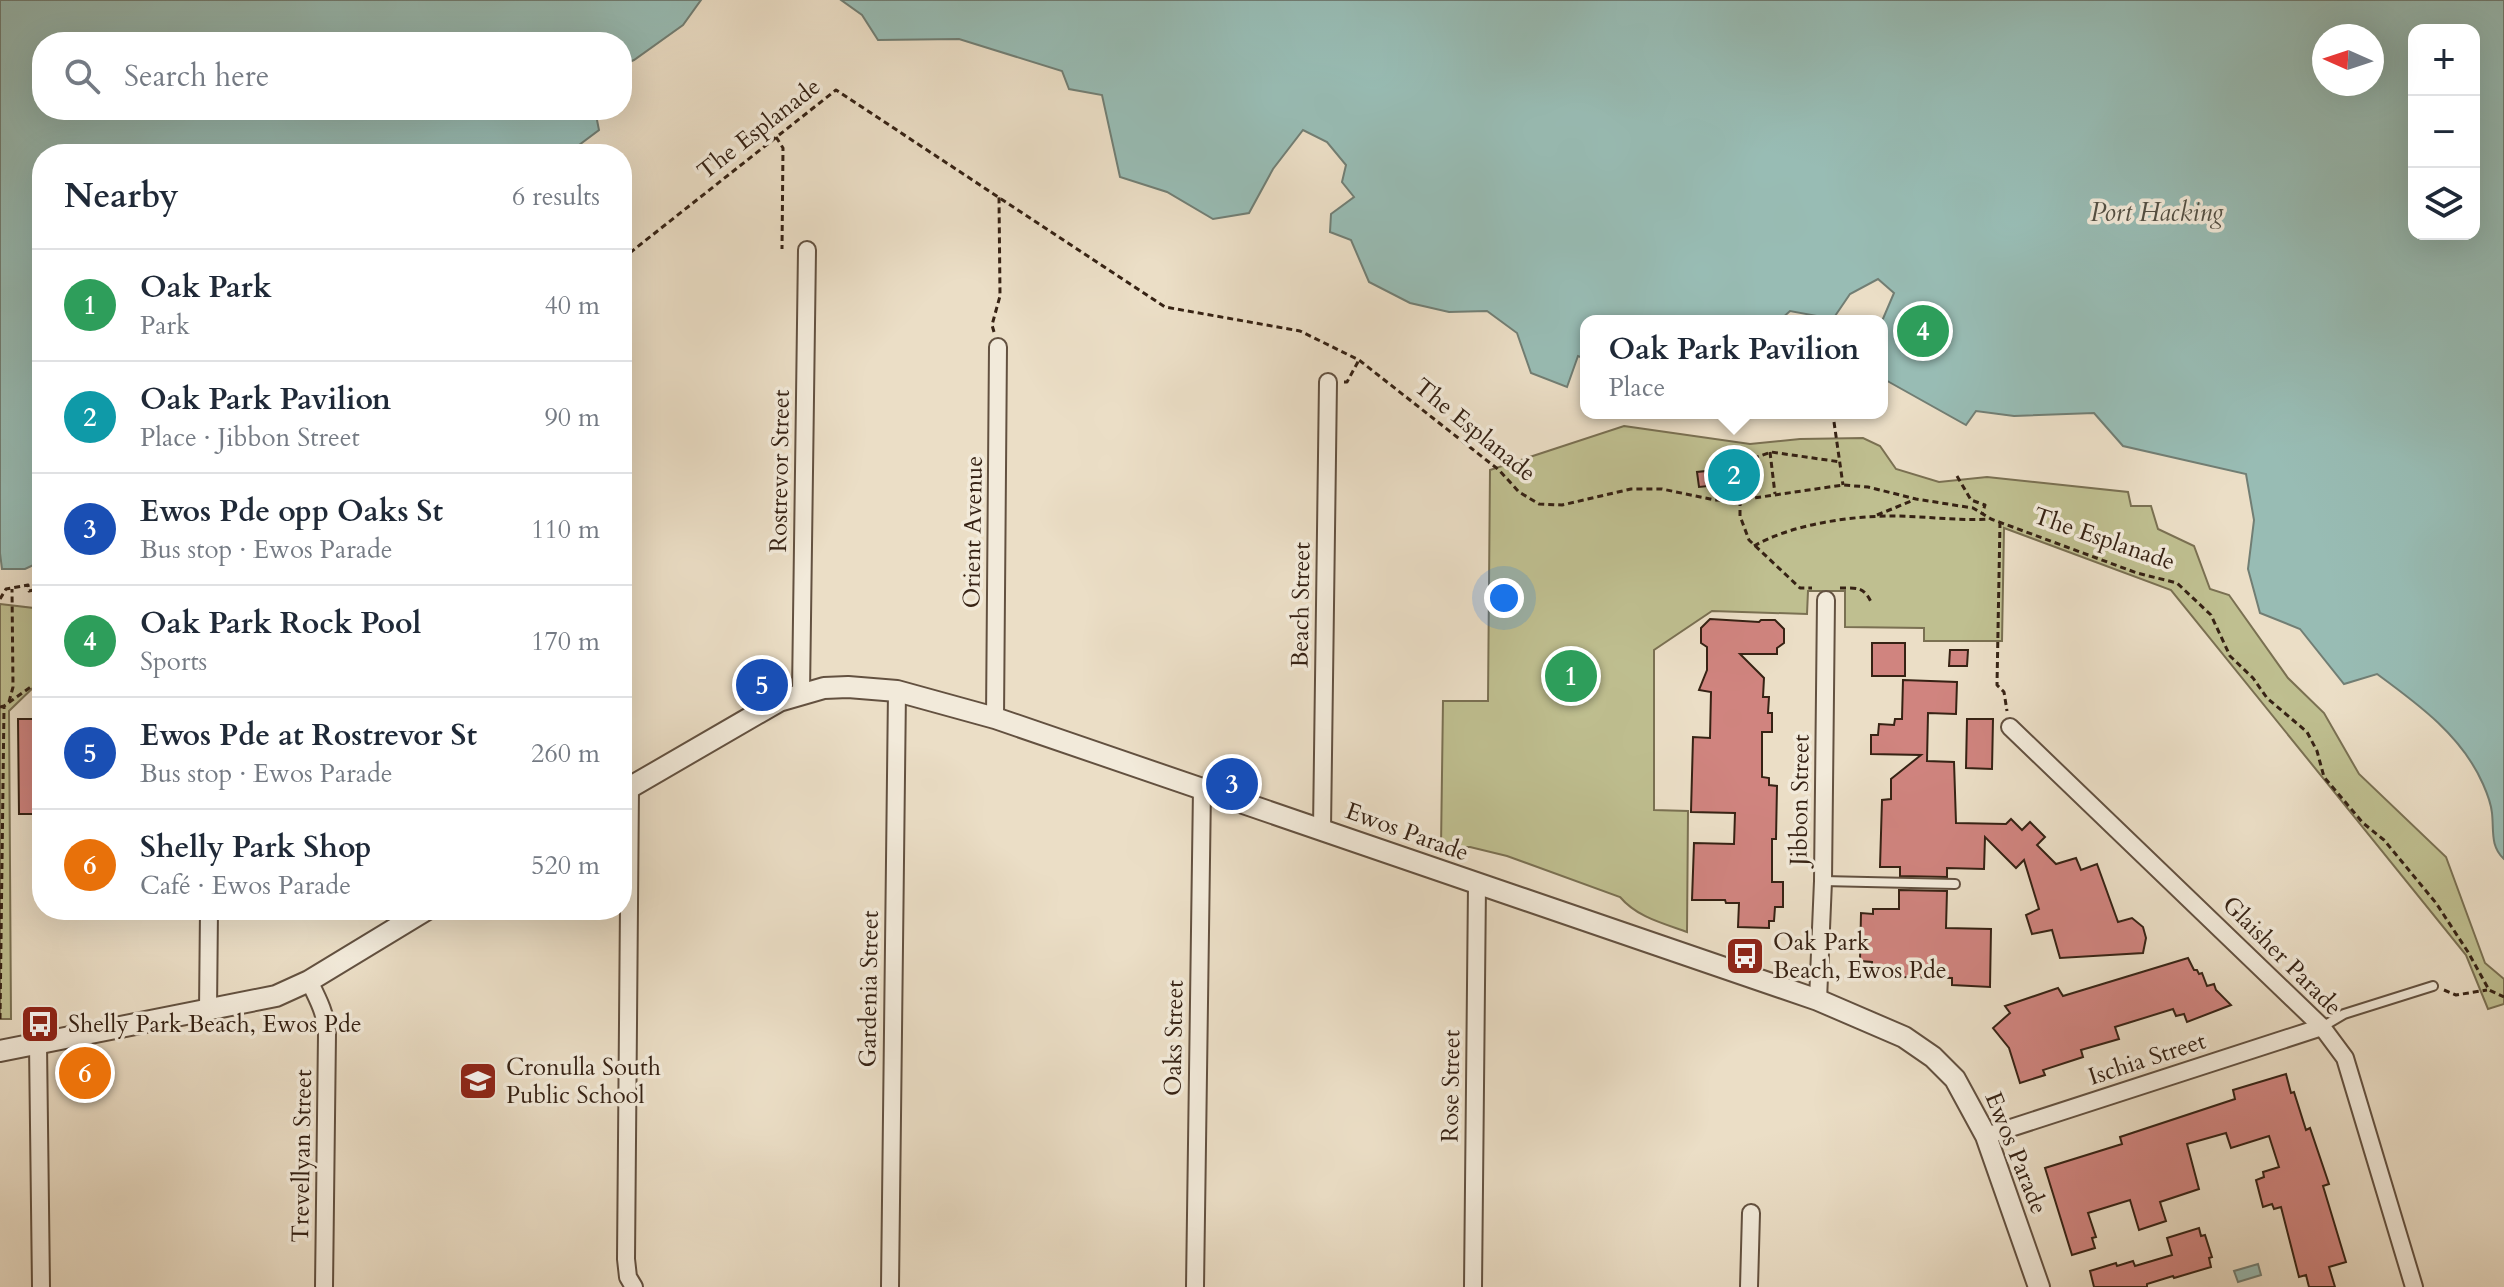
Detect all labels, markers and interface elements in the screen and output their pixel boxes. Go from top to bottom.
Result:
north arrow [2312,24,2384,96]
map controls [2408,24,2480,240]
button: + [2408,24,2480,96]
search box [32,32,632,120]
icon: search [60,54,104,98]
text: Search here [124,56,269,97]
street label: The Esplanade [691,70,827,188]
button: − [2408,96,2480,168]
button: layers [2408,168,2480,240]
text: Nearby [64,173,179,219]
text: 6 results [512,179,600,214]
water label: Port Hacking [2090,195,2224,230]
text: Oak Park [140,267,272,308]
text: 1 [83,288,97,323]
text: 40 m [544,288,600,323]
pin: 4 [1897,301,1949,361]
text: Park [140,308,190,343]
popup [1580,315,1888,419]
text: Oak Park Pavilion [1608,329,1860,370]
text: Place [1608,370,1665,405]
street label: The Esplanade [1407,371,1543,489]
text: Oak Park Pavilion [140,379,391,420]
street label: Rostrevor Street [762,389,798,553]
text: 2 [83,400,97,435]
text: 90 m [544,400,600,435]
text: Place · Jibbon Street [140,420,360,455]
pin: 2 [1708,445,1760,505]
street label: Orient Avenue [955,455,991,609]
text: Ewos Pde opp Oaks St [140,491,443,532]
street label: The Esplanade [2029,499,2179,579]
text: 3 [83,512,97,547]
text: 110 m [531,512,600,547]
text: Bus stop · Ewos Parade [140,532,393,567]
street label: Beach Street [1283,541,1319,668]
your location [1484,578,1524,618]
text: Oak Park Rock Pool [140,603,421,644]
text: 4 [83,624,97,659]
text: 170 m [531,624,600,659]
text: Sports [140,644,207,679]
pin: 1 [1545,646,1597,706]
pin: 5 [736,655,788,715]
text: Ewos Pde at Rostrevor St [140,715,477,756]
street label: Jibbon Street [1782,734,1818,869]
text: 5 [83,736,97,771]
text: 260 m [531,736,600,771]
pin: 3 [1206,754,1258,814]
text: Bus stop · Ewos Parade [140,756,393,791]
street label: Ewos Parade [1341,794,1473,870]
text: Shelly Park Shop [140,827,372,868]
text: 6 [83,848,97,883]
text: 520 m [531,848,600,883]
text: Café · Ewos Parade [140,868,351,903]
street label: Glaisher Parade [2215,889,2349,1023]
street label: Gardenia Street [851,910,887,1068]
place label: Oak Park Beach, Ewos Pde [1773,926,1947,987]
bus stop icon: Oak Park Beach, Ewos Pde [1724,935,1766,977]
street label: Oaks Street [1156,979,1192,1096]
bus stop icon: Shelly Park Beach, Ewos Pde [19,1003,61,1045]
place label: Shelly Park Beach, Ewos Pde [68,1008,362,1041]
street label: Ischia Street [2084,1024,2210,1093]
street label: Rose Street [1434,1029,1468,1143]
pin: 6 [59,1043,111,1103]
place label: Cronulla South Public School [506,1051,661,1112]
school or university icon: Cronulla South Public School [457,1060,499,1102]
street label: Trevellyan Street [284,1069,320,1243]
street label: Ewos Parade [1977,1087,2055,1219]

